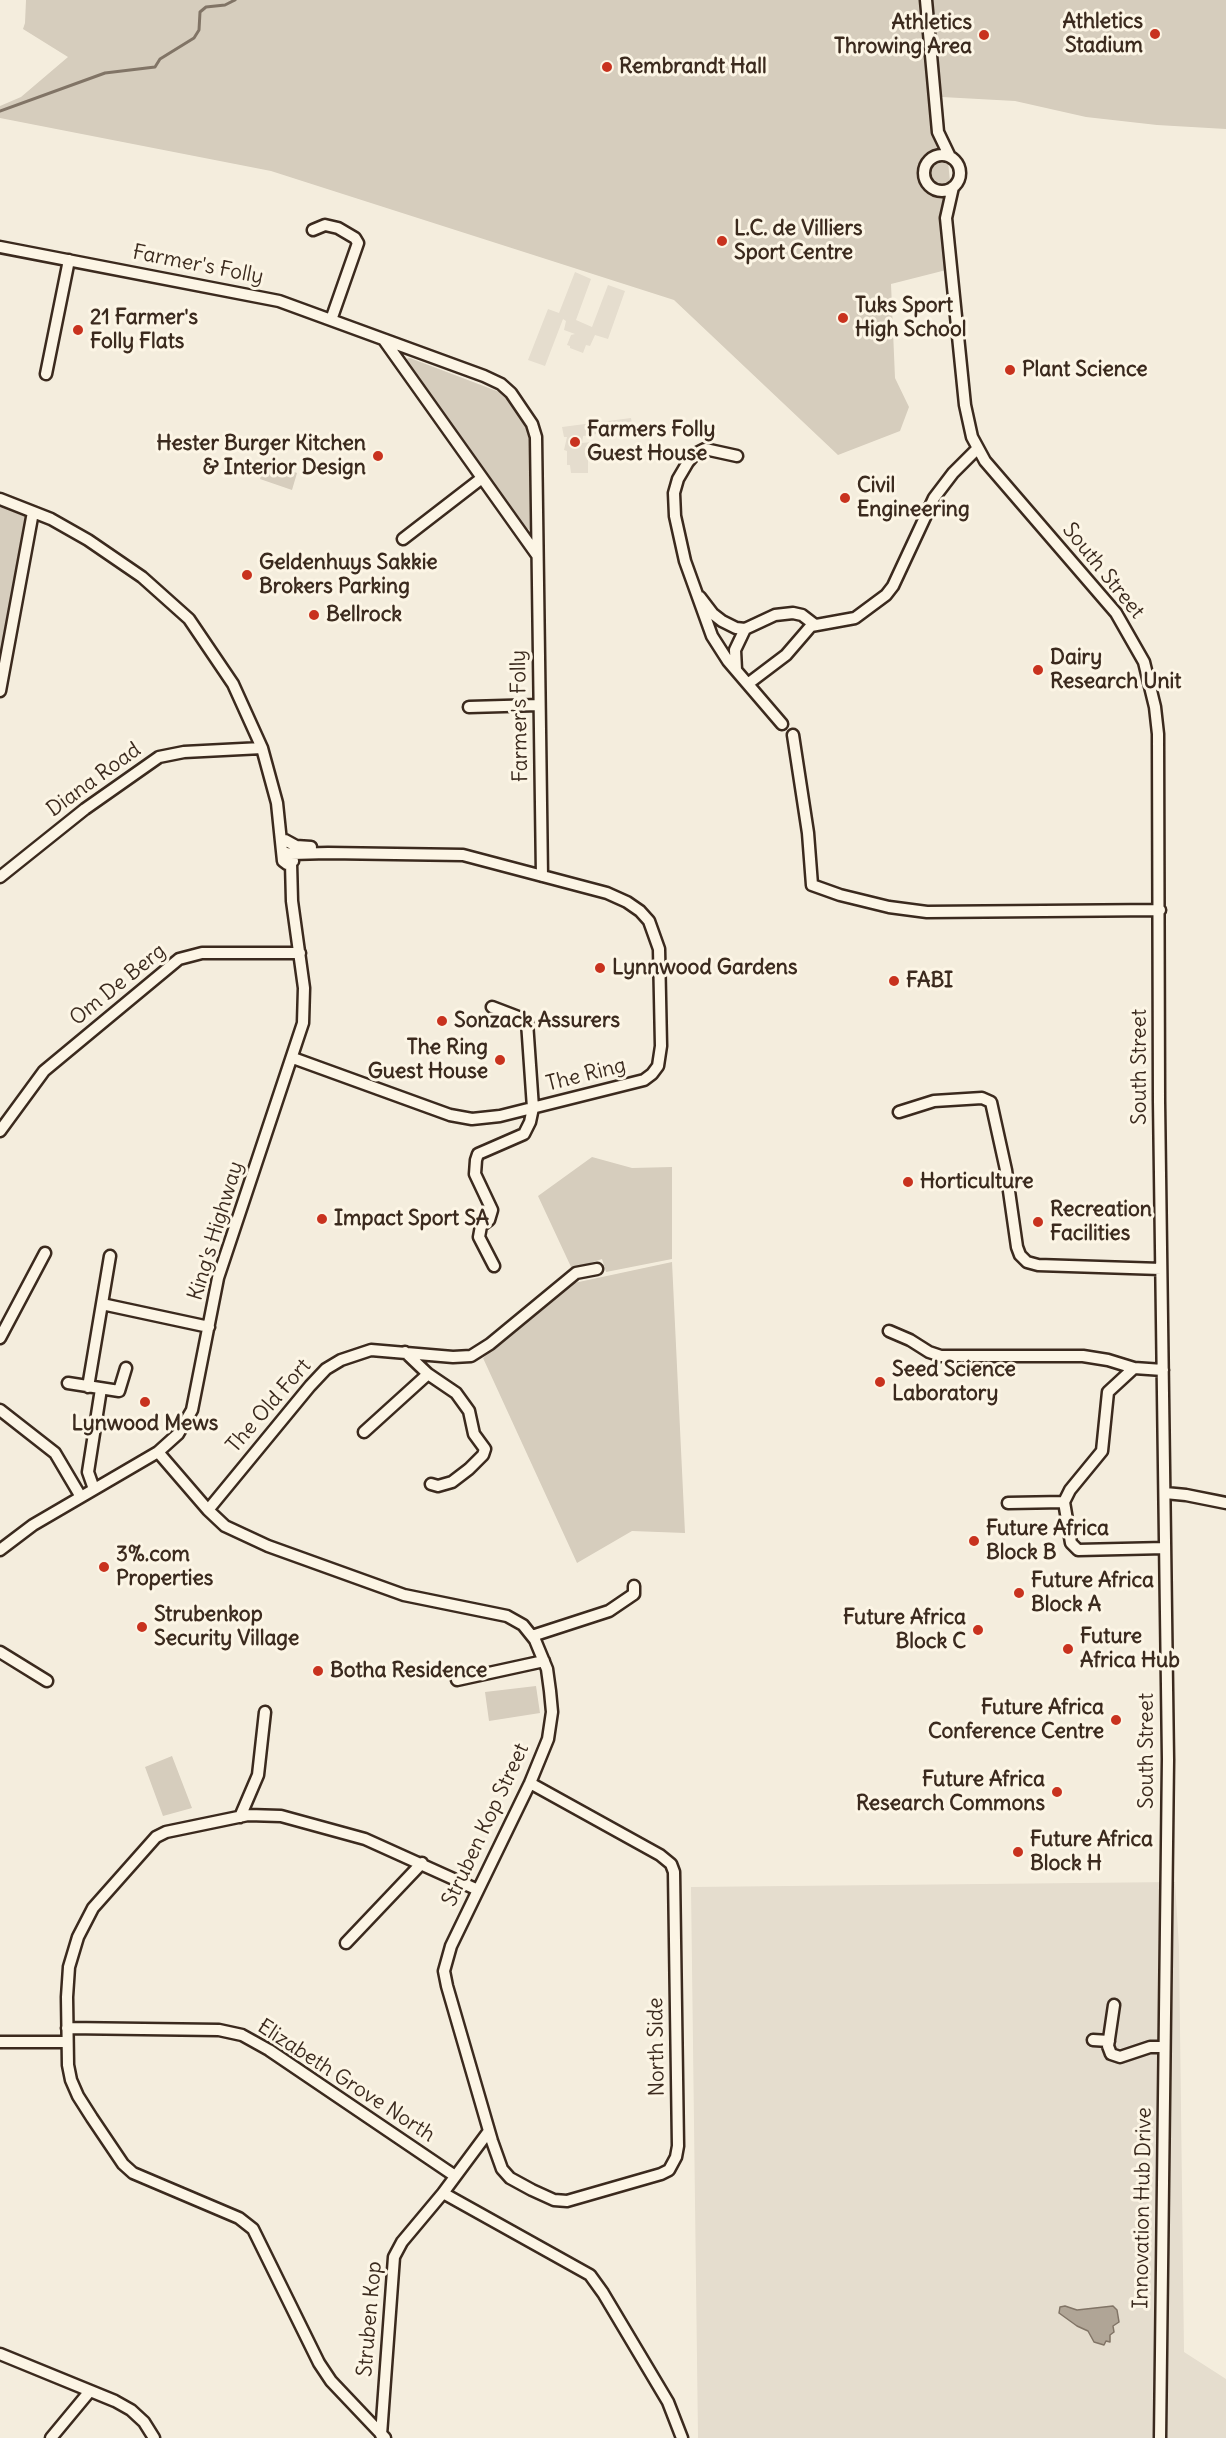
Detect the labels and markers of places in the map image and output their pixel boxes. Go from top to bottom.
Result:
place label: Athletics Stadium [1063,9,1143,59]
place label: Athletics Throwing Area [834,10,972,60]
marker: Athletics Stadium [1148,27,1162,41]
marker: Athletics Throwing Area [977,28,991,42]
place label: Rembrandt Hall [619,54,767,80]
marker: Rembrandt Hall [600,60,614,74]
place label: L.C. de Villiers Sport Centre [734,216,863,266]
marker: L.C. de Villiers Sport Centre [715,234,729,248]
place label: Tuks Sport High School [855,293,966,343]
place label: 21 Farmer's Folly Flats [90,305,198,355]
marker: Tuks Sport High School [836,311,850,325]
marker: 21 Farmer's Folly Flats [71,323,85,337]
place label: Plant Science [1022,357,1148,383]
marker: Plant Science [1003,363,1017,377]
place label: Farmers Folly Guest House [587,417,715,467]
place label: Hester Burger Kitchen & Interior Design [156,431,366,481]
marker: Farmers Folly Guest House [568,435,582,449]
marker: Hester Burger Kitchen & Interior Design [371,449,385,463]
place label: Civil Engineering [857,473,970,523]
marker: Civil Engineering [838,491,852,505]
place label: Geldenhuys Sakkie Brokers Parking [259,550,438,600]
marker: Geldenhuys Sakkie Brokers Parking [240,568,254,582]
place label: Bellrock [326,602,402,628]
marker: Bellrock [307,608,321,622]
place label: Dairy Research Unit [1050,645,1181,695]
marker: Dairy Research Unit [1031,663,1045,677]
place label: Lynnwood Gardens [612,955,797,981]
marker: Lynnwood Gardens [593,961,607,975]
place label: FABI [906,968,953,994]
marker: FABI [887,974,901,988]
place label: Sonzack Assurers [454,1008,620,1034]
marker: Sonzack Assurers [435,1014,449,1028]
place label: The Ring Guest House [368,1035,488,1085]
marker: The Ring Guest House [493,1053,507,1067]
place label: Horticulture [920,1169,1033,1195]
marker: Horticulture [901,1175,915,1189]
place label: Recreation Facilities [1050,1197,1152,1247]
place label: Impact Sport SA [334,1206,489,1232]
marker: Impact Sport SA [315,1212,329,1226]
marker: Recreation Facilities [1031,1215,1045,1229]
place label: Seed Science Laboratory [892,1357,1016,1407]
marker: Seed Science Laboratory [873,1375,887,1389]
marker: Lynwood Mews [138,1395,152,1409]
place label: Lynwood Mews [72,1411,218,1437]
place label: Future Africa Block B [986,1516,1109,1566]
marker: Future Africa Block B [967,1534,981,1548]
place label: 3%.com Properties [116,1542,213,1592]
marker: 3%.com Properties [97,1560,111,1574]
place label: Future Africa Block A [1031,1568,1154,1618]
marker: Future Africa Block A [1012,1586,1026,1600]
place label: Strubenkop Security Village [154,1602,299,1652]
place label: Future Africa Block C [843,1605,966,1655]
marker: Strubenkop Security Village [135,1620,149,1634]
marker: Future Africa Block C [971,1623,985,1637]
place label: Future Africa Hub [1080,1624,1180,1674]
marker: Future Africa Hub [1061,1642,1075,1656]
place label: Botha Residence [330,1658,487,1684]
marker: Botha Residence [311,1664,325,1678]
place label: Future Africa Conference Centre [928,1695,1104,1745]
marker: Future Africa Conference Centre [1109,1713,1123,1727]
place label: Future Africa Research Commons [856,1767,1045,1817]
marker: Future Africa Research Commons [1050,1785,1064,1799]
place label: Future Africa Block H [1030,1827,1153,1877]
marker: Future Africa Block H [1011,1845,1025,1859]

